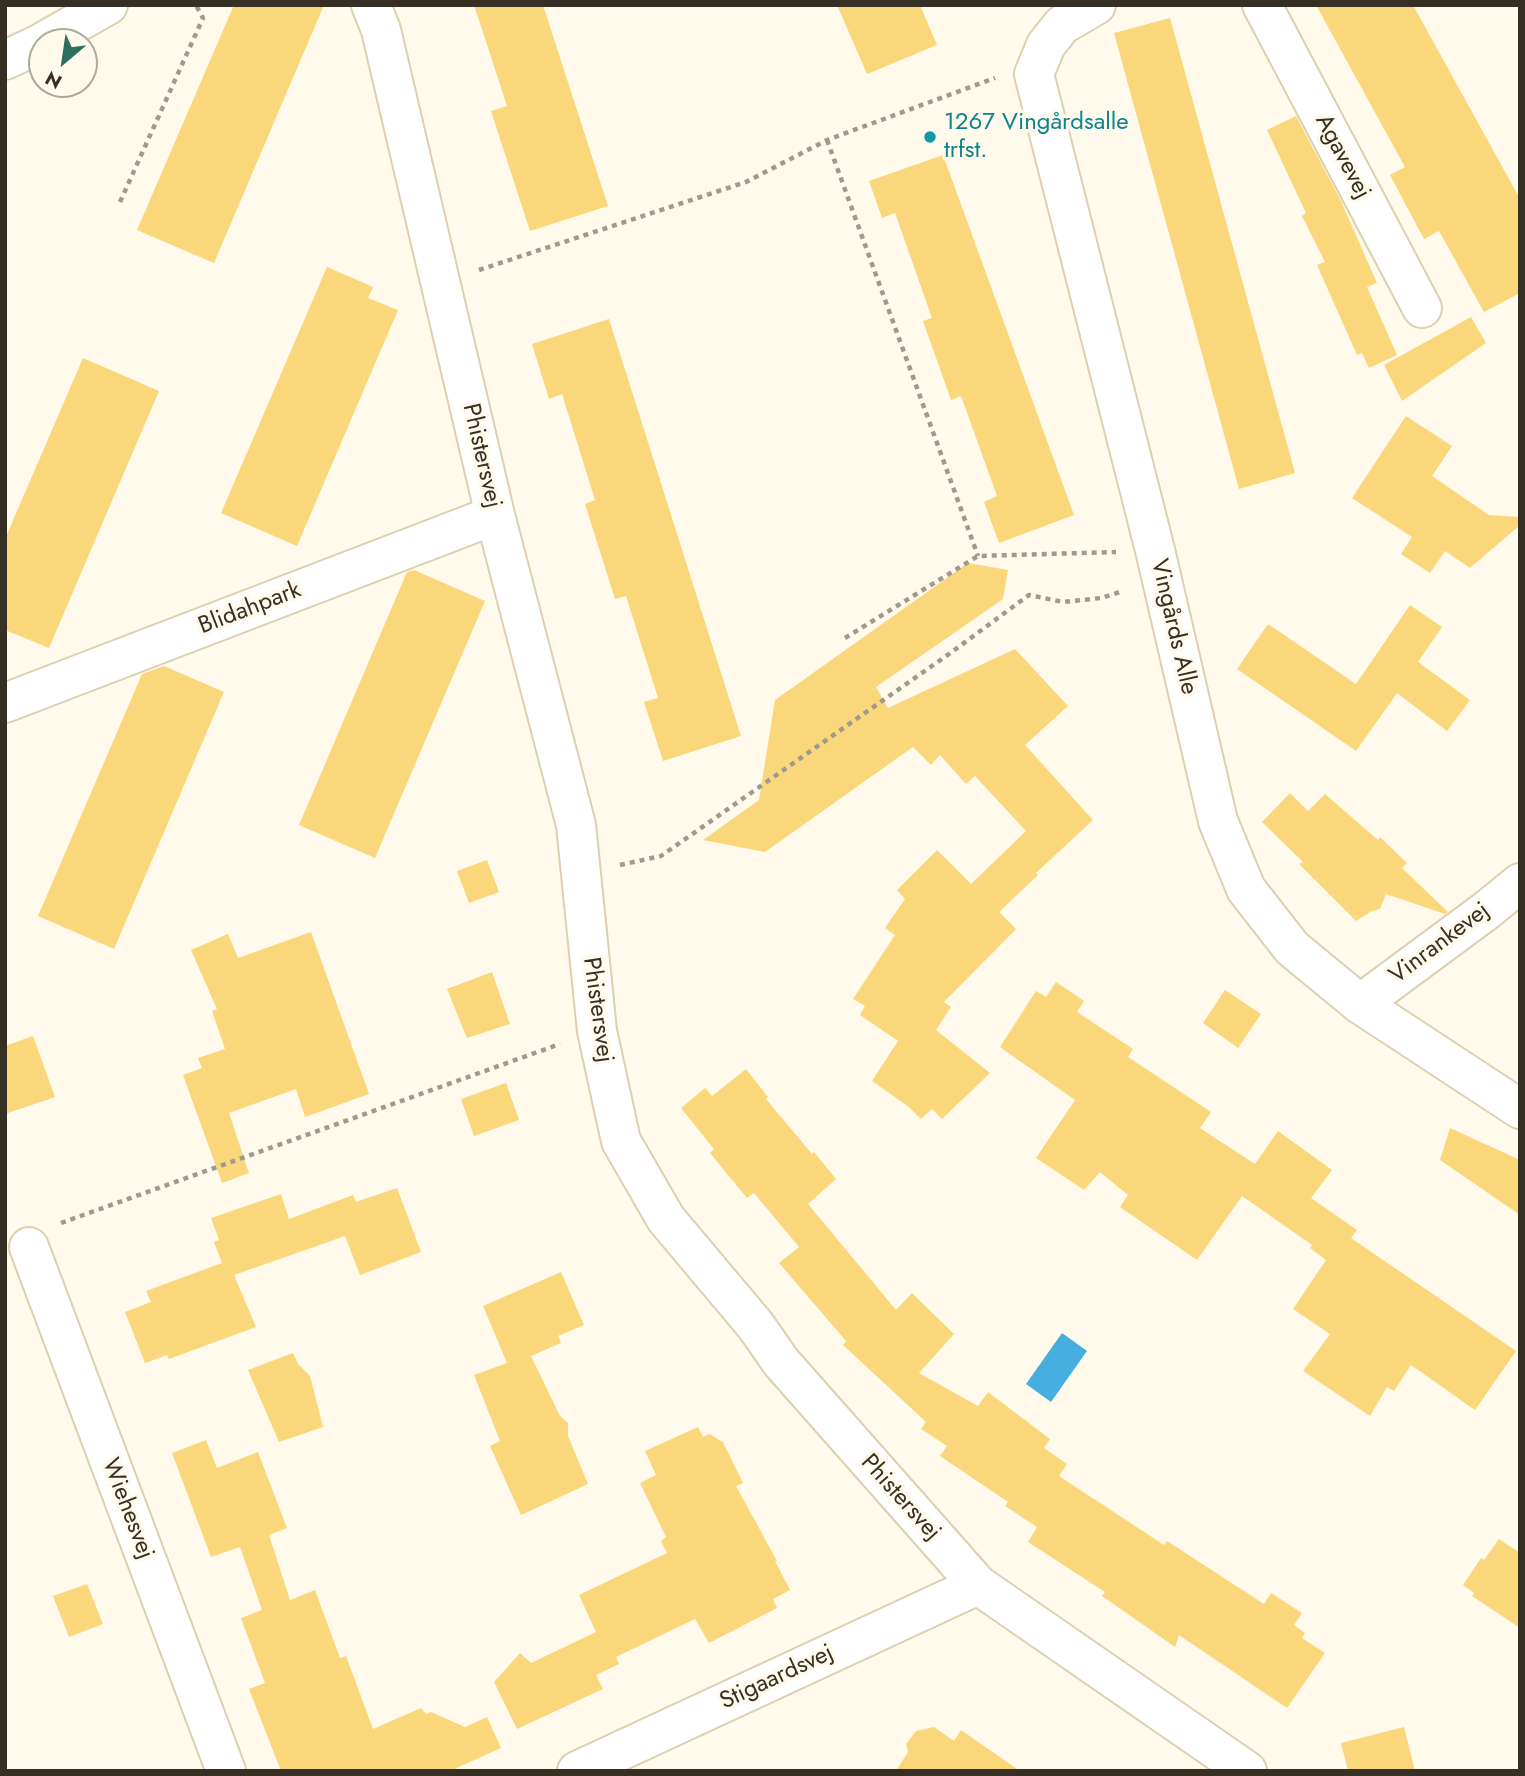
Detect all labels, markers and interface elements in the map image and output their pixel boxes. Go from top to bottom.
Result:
north arrow [28,28,98,98]
text: N [40,65,67,96]
place label: 1267 Vingårdsalle trfst. [944,109,1129,165]
street label: Agavevej [1308,110,1376,204]
marker: 1267 Vingårdsalle trfst. [922,129,938,145]
street label: Phistersvej [455,401,507,511]
street label: Vingårds Alle [1143,557,1203,697]
street label: Blidahpark [195,576,305,642]
street label: Vinrankevej [1384,897,1496,991]
street label: Phistersvej [575,955,619,1065]
street label: Phistersvej [854,1449,946,1547]
street label: Wiehesvej [95,1455,159,1563]
street label: Stigaardsvej [716,1639,838,1717]

